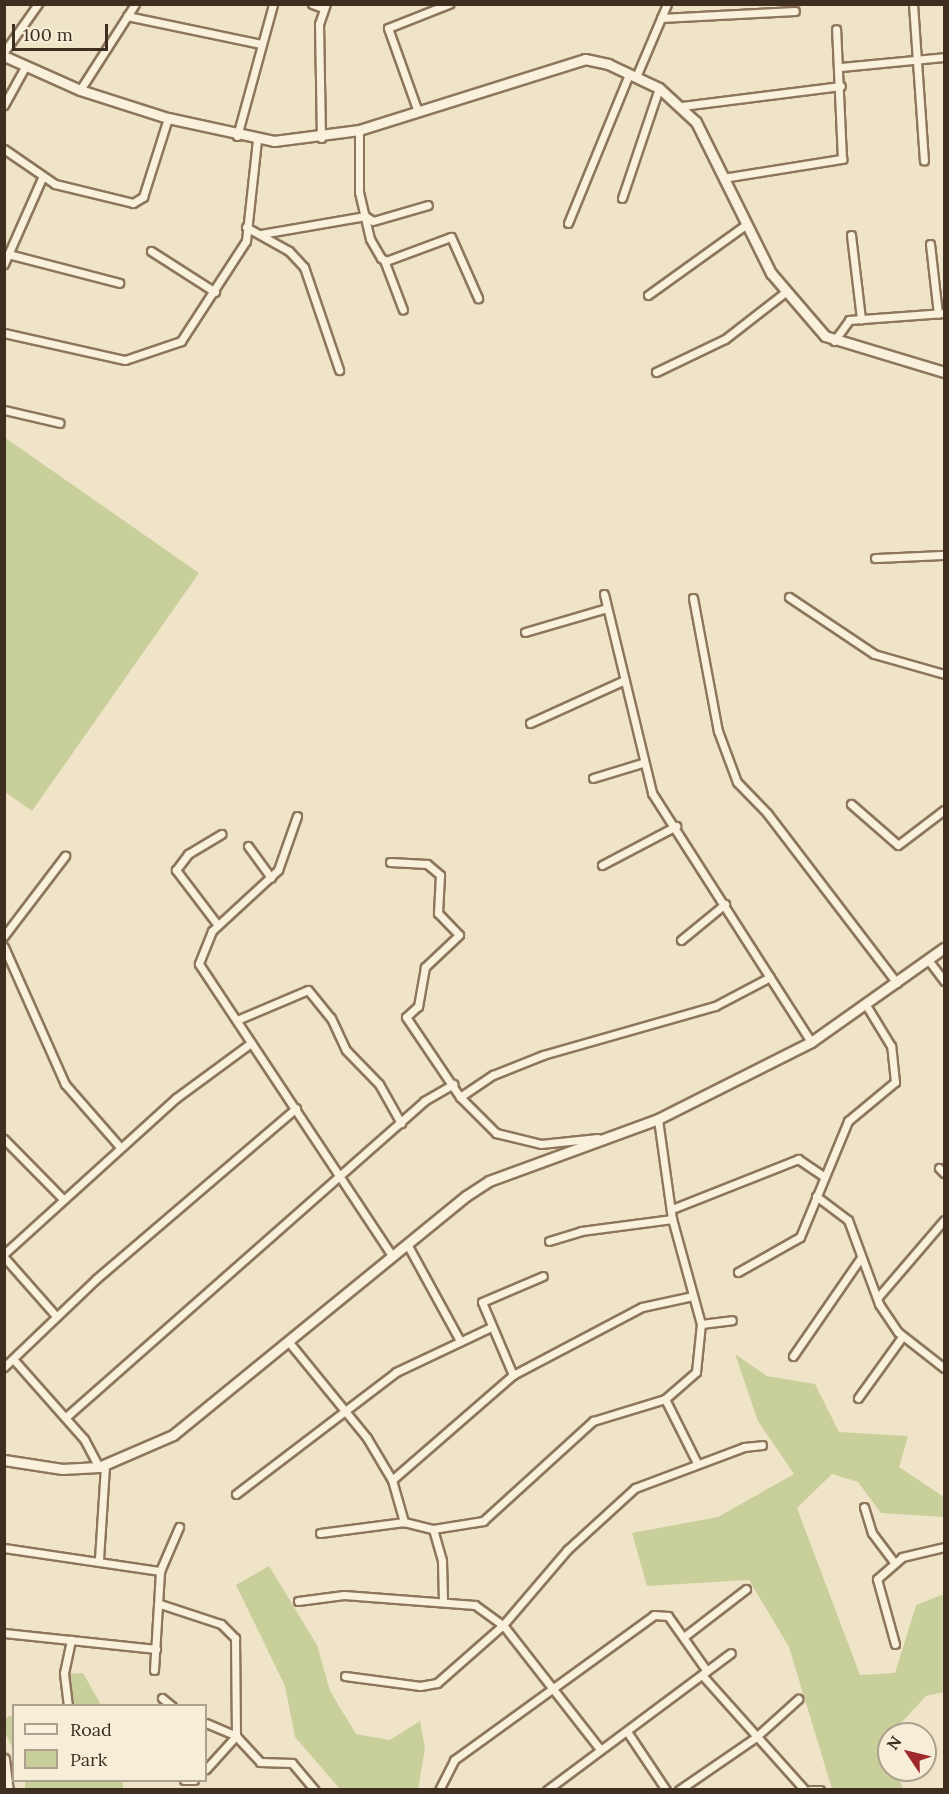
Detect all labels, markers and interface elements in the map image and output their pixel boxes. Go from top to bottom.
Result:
scale bar [15,12,111,50]
text: 100 m [23,23,73,46]
legend [12,1704,207,1782]
text: Road [70,1718,112,1741]
north arrow [877,1722,937,1782]
text: N [882,1732,906,1754]
text: Park [70,1748,107,1771]

